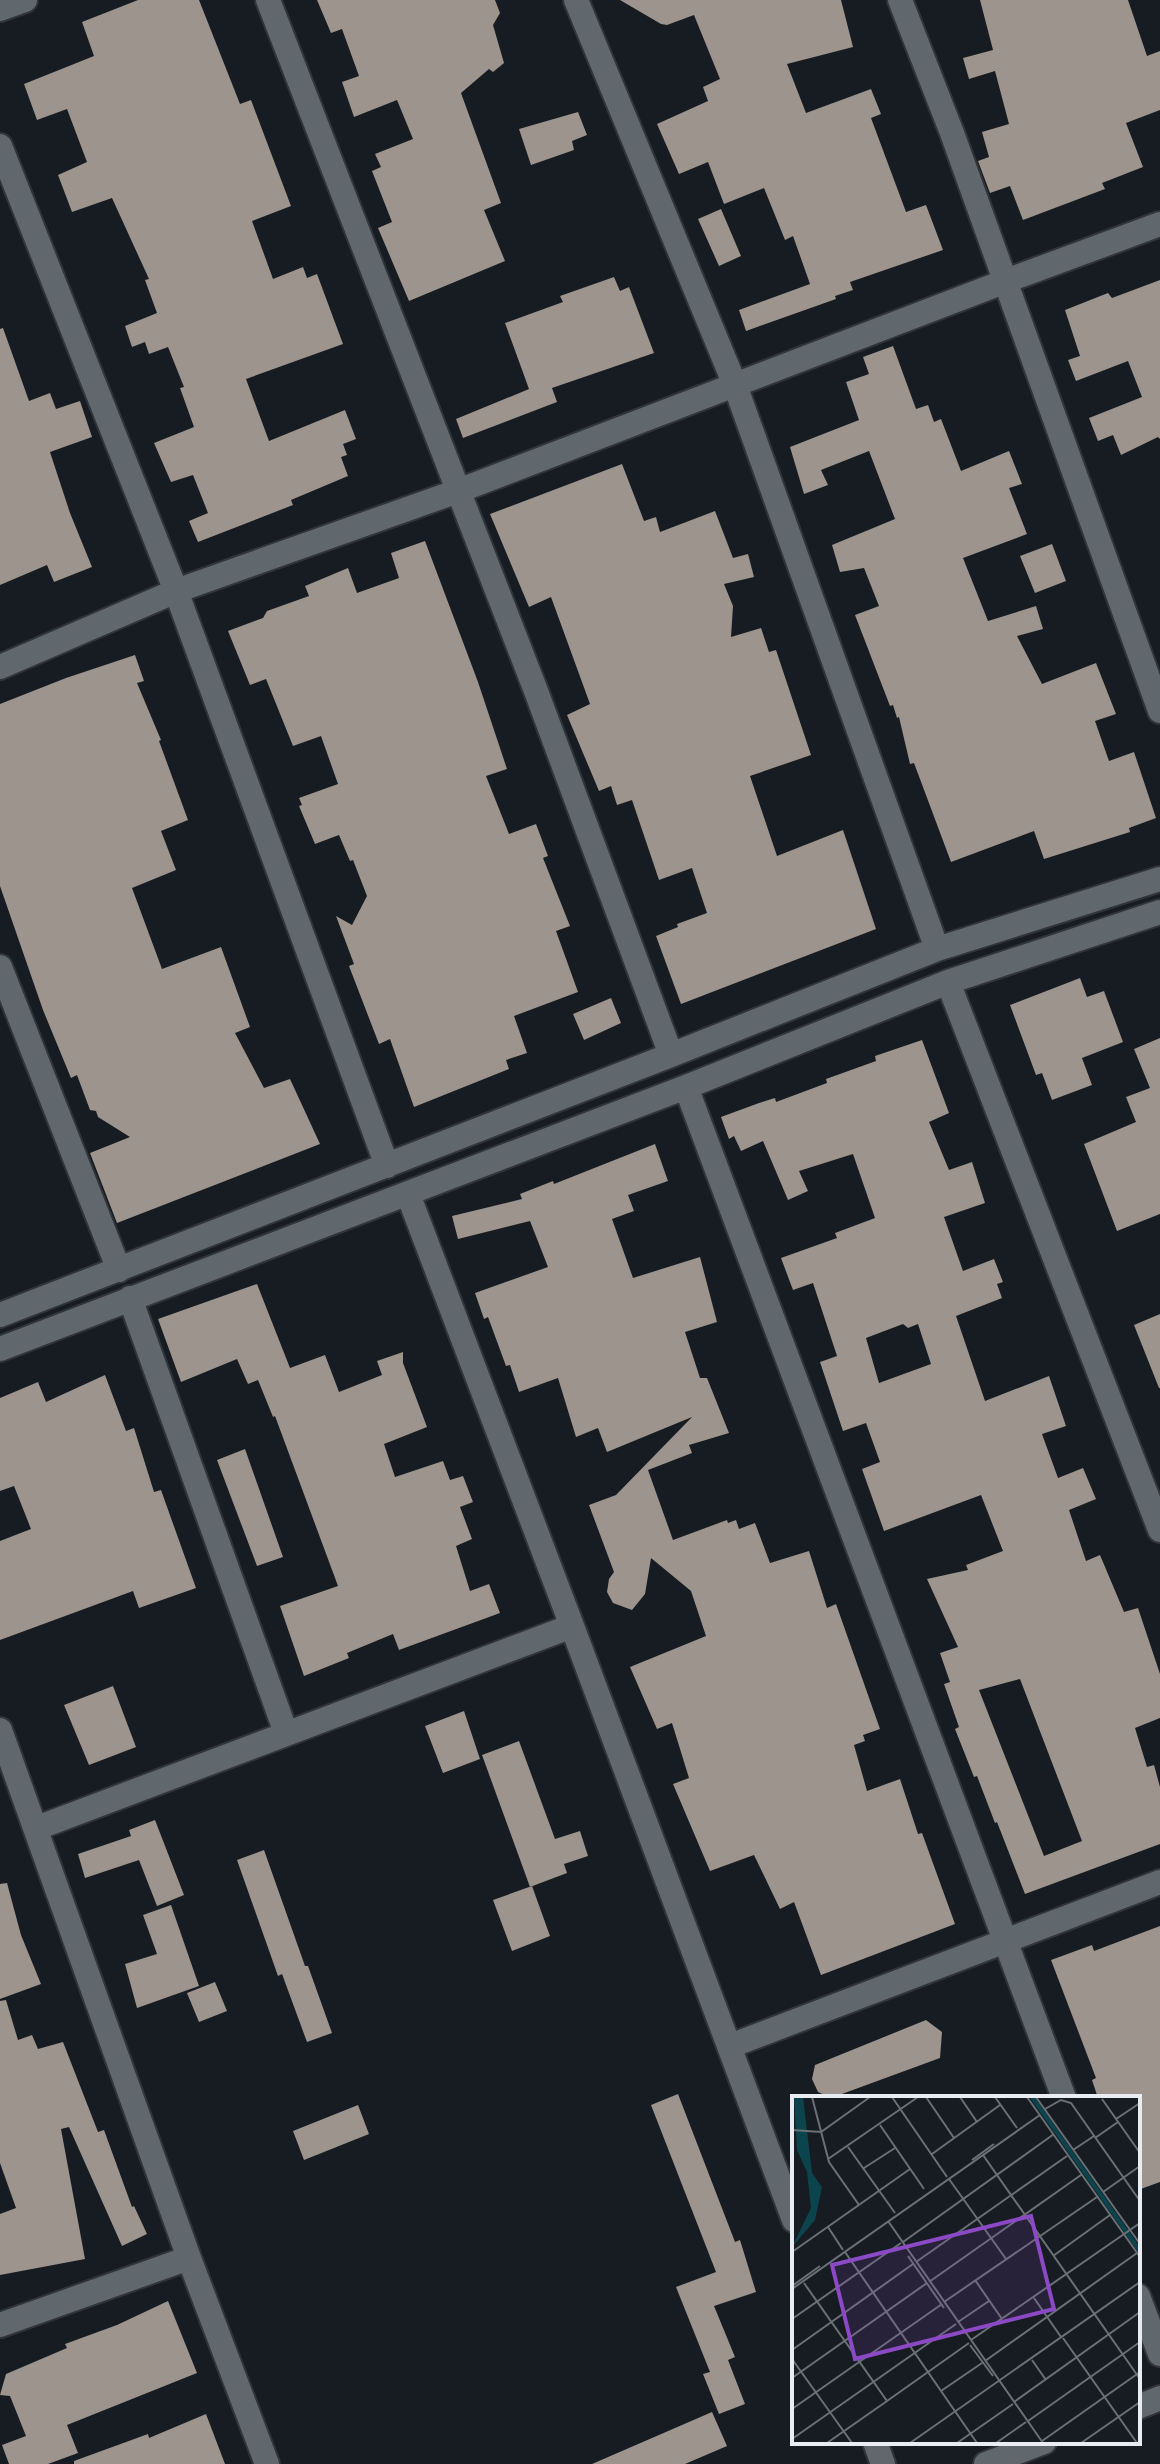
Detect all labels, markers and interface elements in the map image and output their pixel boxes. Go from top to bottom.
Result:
inset map [792,2096,1140,2444]

